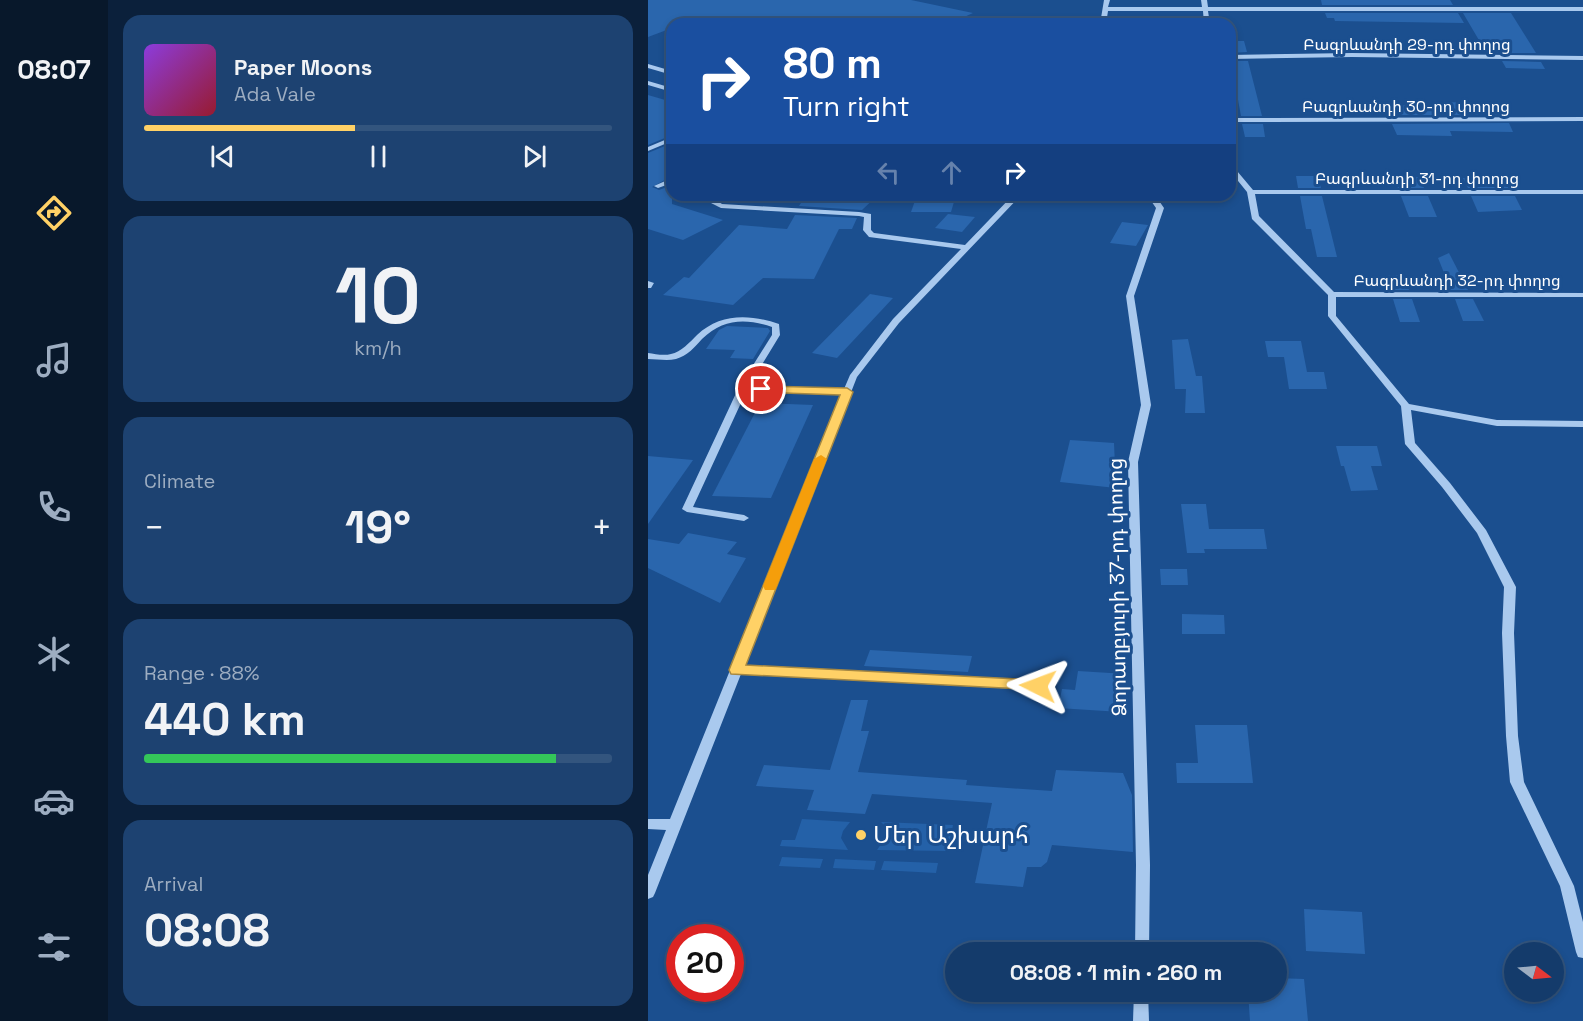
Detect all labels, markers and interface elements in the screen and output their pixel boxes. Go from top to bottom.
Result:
street label: Բագրևանդի 29-րդ փողոց [1303,34,1511,55]
text: 80 m [783,37,882,90]
icon: right [684,42,762,120]
text: 08:07 [17,52,91,87]
text: Paper Moons [234,53,372,81]
text: Ada Vale [234,81,316,107]
text: Turn right [783,89,910,124]
street label: Բագրևանդի 30-րդ փողոց [1302,96,1510,117]
icon: previous [206,140,239,173]
icon: pause [362,140,395,173]
icon: next [518,140,551,173]
icon: left [872,156,905,189]
icon: ahead [935,156,968,189]
icon: right [998,156,1031,189]
street label: Բագրևանդի 31-րդ փողոց [1315,168,1519,189]
icon: directions [33,192,75,234]
text: 10 [335,246,421,346]
street label: Բագրևանդի 32-րդ փողոց [1353,270,1561,291]
text: km/h [354,335,402,361]
icon: music [33,339,75,381]
pin [735,363,786,414]
icon: arrive [744,372,777,405]
street label: Ձորաղբյուրի 37-րդ փողոց [1102,458,1132,716]
text: Climate [144,468,215,494]
icon: phone [33,486,75,528]
text: 19° [345,499,411,556]
text: − [144,507,164,549]
text: + [592,507,612,549]
icon: climate [33,633,75,675]
position arrow [1006,654,1070,718]
text: Range · 88% [144,660,259,686]
text: 440 km [144,691,306,748]
icon: car [33,780,75,822]
place label: Մեր Աշխարհ [873,819,1029,850]
marker: Մեր Աշխարհ [854,828,868,842]
text: Arrival [144,871,203,897]
text: 08:08 [144,902,270,959]
speed limit sign: 20 [666,924,744,1002]
icon: filters [33,926,75,968]
north arrow [1504,942,1564,1002]
map controls [1504,942,1564,1002]
text: 08:08 · 1 min · 260 m [1010,958,1222,986]

